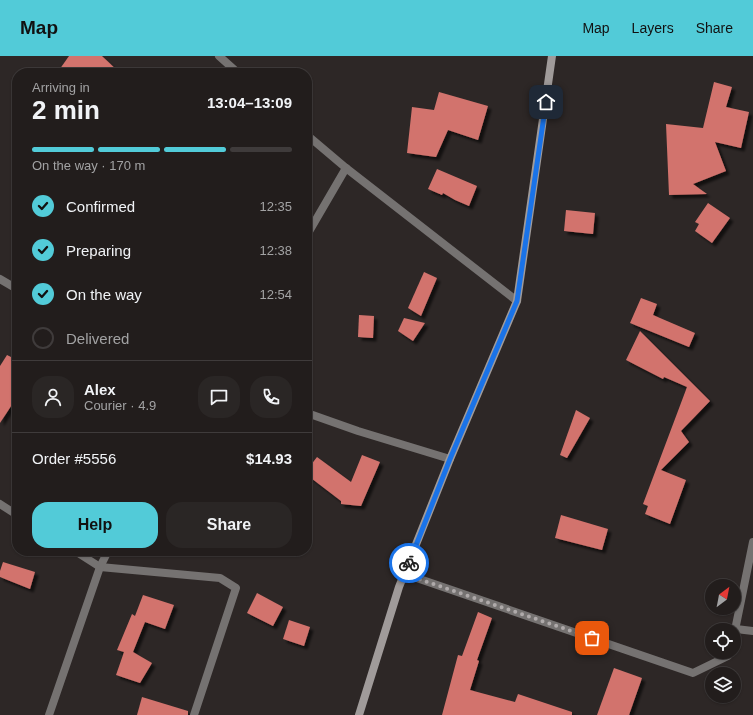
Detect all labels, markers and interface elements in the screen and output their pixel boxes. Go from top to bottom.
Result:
text: Map [20,17,58,38]
text: Map [582,20,610,36]
text: Layers [632,20,674,36]
text: Share [696,20,733,36]
text: Arriving in [32,80,90,95]
pin [529,85,563,119]
icon: home [535,91,557,113]
text: 13:04–13:09 [207,94,292,111]
text: 2 min [32,95,100,125]
text: On the way · 170 m [32,158,145,173]
icon: check [32,195,54,217]
text: Confirmed [66,198,135,215]
text: 12:35 [259,199,292,214]
icon: check [32,239,54,261]
text: Preparing [66,242,131,259]
text: 12:38 [259,243,292,258]
icon: check [32,283,54,305]
text: On the way [66,286,142,303]
text: 12:54 [259,287,292,302]
text: Delivered [66,330,129,347]
button: person [32,376,74,418]
button: chat [198,376,240,418]
button: phone [250,376,292,418]
text: Alex [84,381,116,398]
text: Courier · 4.9 [84,398,156,413]
text: Order #5556 [32,450,116,467]
text: $14.93 [246,450,292,467]
button: Help [32,502,158,548]
button: Share [166,502,292,548]
courier [389,543,429,583]
icon: bike [398,552,420,574]
north arrow [705,579,741,615]
map controls [705,579,741,703]
pin [575,621,609,655]
button: locate [705,623,741,659]
icon: bag [581,627,603,649]
button: layers [705,667,741,703]

